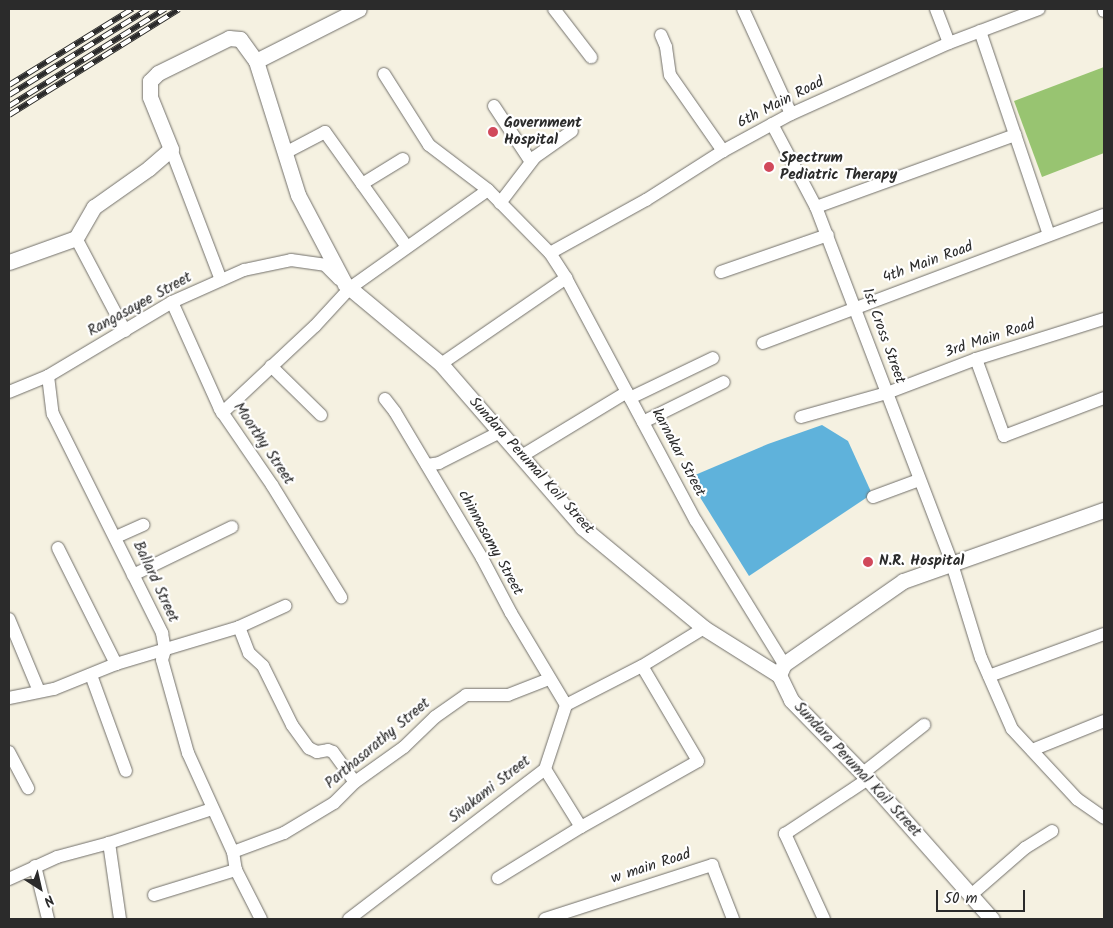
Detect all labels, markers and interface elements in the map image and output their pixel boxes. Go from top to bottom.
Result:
street label: 6th Main Road [735,73,827,133]
place label: Government Hospital [504,114,582,149]
marker: Government Hospital [486,125,500,139]
place label: Spectrum Pediatric Therapy [780,149,897,184]
marker: Spectrum Pediatric Therapy [762,160,776,174]
street label: 4th Main Road [880,238,976,288]
street label: Rangasayee Street [85,269,195,341]
street label: 1st Cross Street [857,286,909,386]
street label: 3rd Main Road [943,316,1037,362]
street label: Sundara Perumal Koil Street [465,394,597,538]
street label: Moorthy Street [229,399,297,489]
street label: karnakar Street [647,406,709,500]
street label: chinnasamy Street [454,487,526,599]
street label: Ballard Street [128,539,182,625]
place label: N.R. Hospital [879,553,964,571]
marker: N.R. Hospital [861,555,875,569]
street label: Parthasarathy Street [322,695,434,793]
street label: Sundara Perumal Koil Street [790,699,924,841]
street label: Sivakami Street [446,753,534,827]
street label: w main Road [609,846,693,888]
north arrow [15,863,65,913]
scale bar [938,880,1027,912]
text: 50 m [944,887,978,911]
text: N [39,889,59,912]

